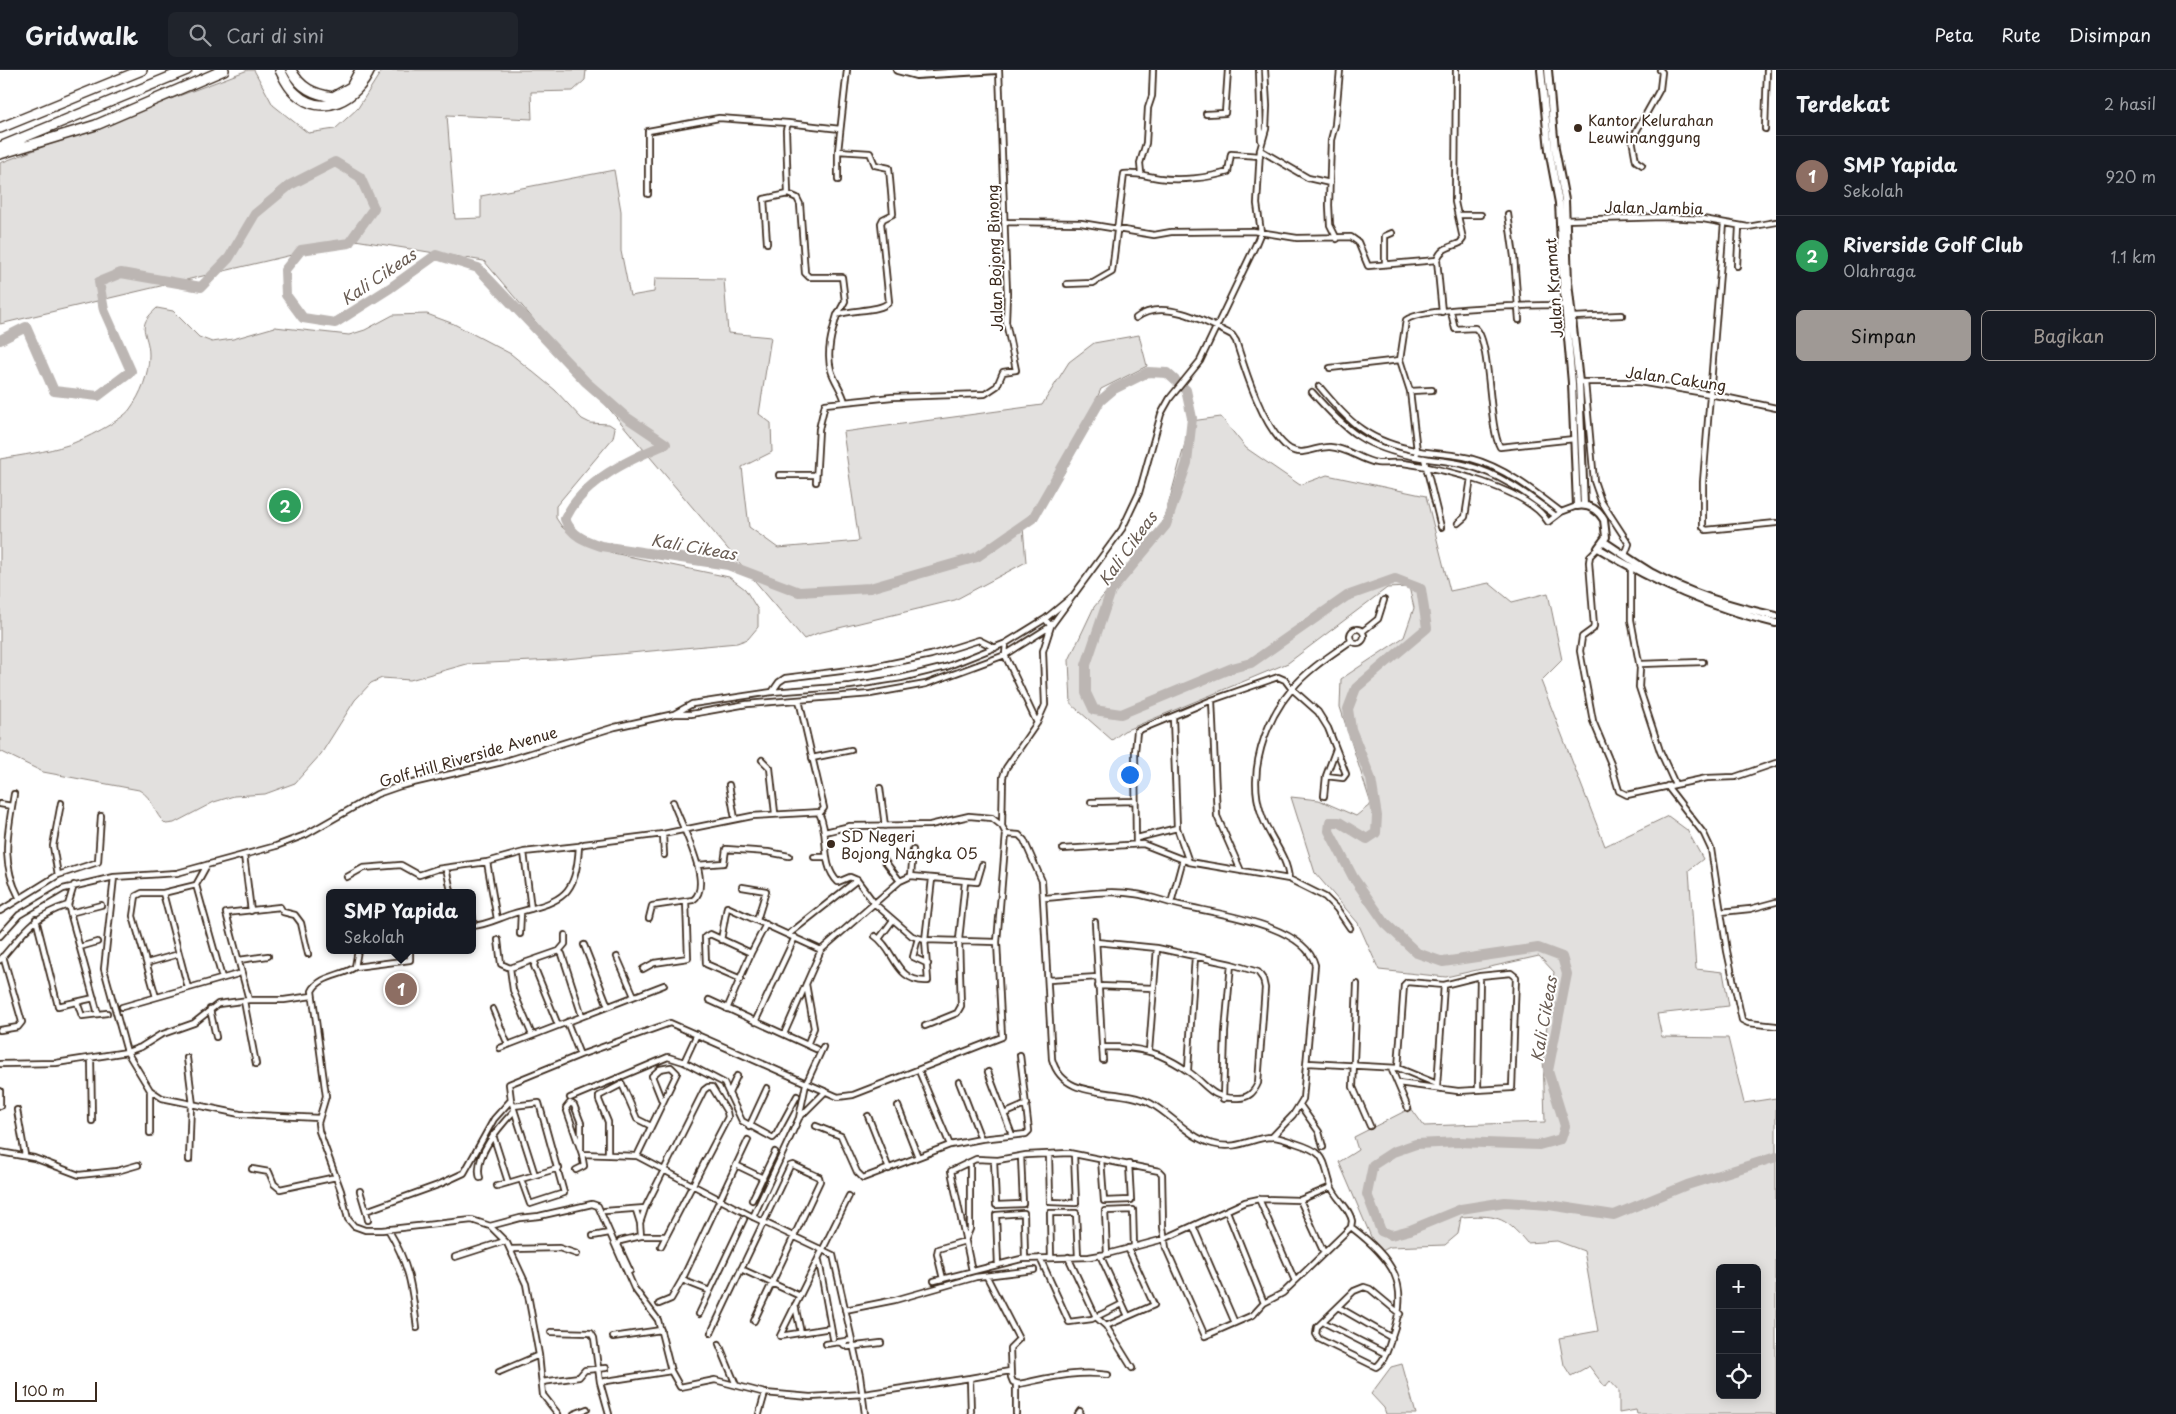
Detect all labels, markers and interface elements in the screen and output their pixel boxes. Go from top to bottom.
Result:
search box [168,12,518,57]
text: Gridwalk [25,17,138,53]
icon: search [186,21,214,49]
text: Cari di sini [226,21,324,49]
text: Peta [1934,21,1973,48]
text: Rute [2001,21,2041,48]
text: Disimpan [2069,21,2151,48]
text: Terdekat [1796,87,1890,119]
text: 2 hasil [2104,91,2156,115]
place label: Kantor Kelurahan Leuwinanggung [1588,108,1714,148]
marker: Kantor Kelurahan Leuwinanggung [1572,122,1584,134]
text: SMP Yapida [1843,150,1957,178]
text: 1 [1808,164,1816,188]
text: 920 m [2105,164,2156,188]
text: Sekolah [1843,178,1904,202]
street label: Jalan Bojong Binong [980,184,1008,332]
street label: Jalan Jambia [1604,195,1705,219]
text: Riverside Golf Club [1843,230,2023,258]
street label: Jalan Kramat [1538,237,1568,339]
water label: Kali Cikeas [336,241,422,310]
text: 2 [1806,244,1818,268]
text: 1.1 km [2110,244,2156,268]
text: Olahraga [1843,258,1916,282]
button: Simpan [1796,310,1971,361]
button: Bagikan [1981,310,2156,361]
street label: Jalan Cakung [1624,360,1728,396]
pin: 2 [269,487,301,525]
water label: Kali Cikeas [1092,505,1163,590]
water label: Kali Cikeas [649,527,740,566]
street label: Golf Hill Riverside Avenue [376,720,560,792]
your location [1117,762,1143,788]
place label: SD Negeri Bojong Nangka 05 [841,824,978,864]
marker: SD Negeri Bojong Nangka 05 [825,838,837,850]
popup [326,889,476,954]
text: SMP Yapida [344,896,458,924]
text: Sekolah [344,924,404,948]
pin: 1 [385,970,417,1008]
water label: Kali Cikeas [1524,973,1563,1064]
map controls [1716,1264,1761,1399]
button: + [1716,1264,1761,1309]
button: − [1716,1309,1761,1354]
button: locate [1716,1354,1761,1399]
scale bar [15,1379,98,1402]
text: 100 m [22,1380,65,1401]

